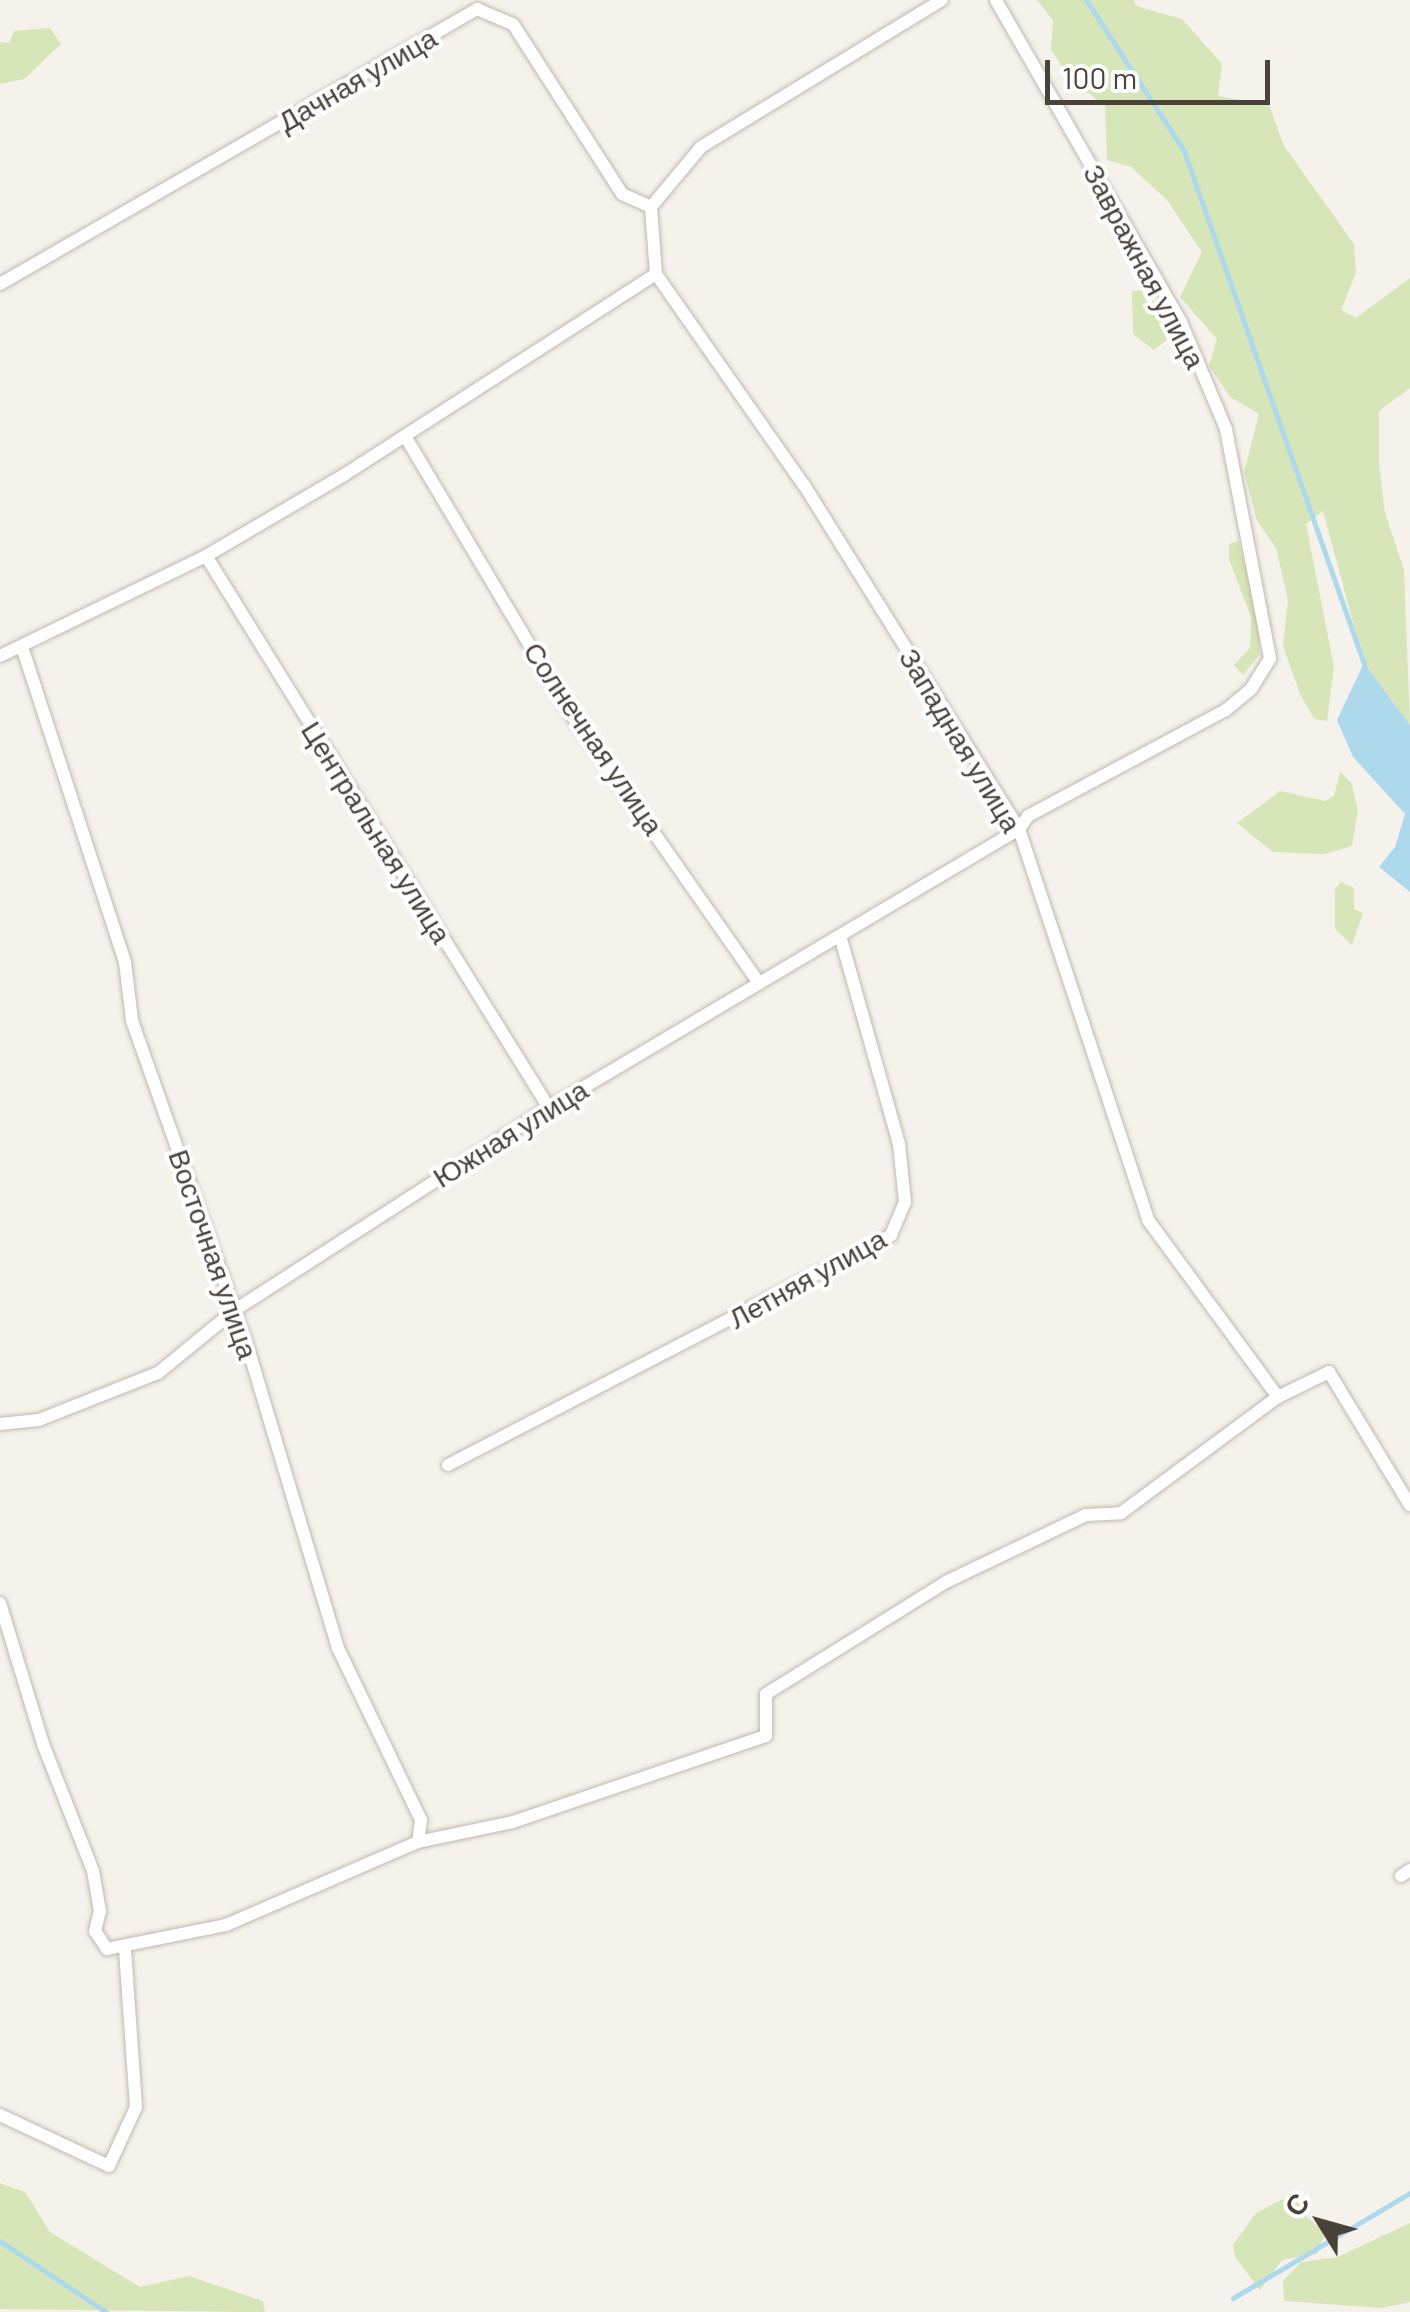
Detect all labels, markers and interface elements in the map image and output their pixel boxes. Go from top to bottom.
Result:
street label: Дачная улица [272,20,442,138]
scale bar [1050,40,1275,102]
text: 100 m [1062,59,1137,95]
street label: Завражная улица [1077,158,1213,374]
street label: Солнечная улица [517,635,671,841]
street label: Западная улица [893,642,1029,838]
street label: Центральная улица [295,715,459,949]
street label: Южная улица [427,1072,593,1194]
street label: Восточная улица [162,1145,266,1363]
street label: Летняя улица [723,1221,891,1335]
north arrow [1270,2172,1370,2272]
text: С [1276,2186,1316,2222]

